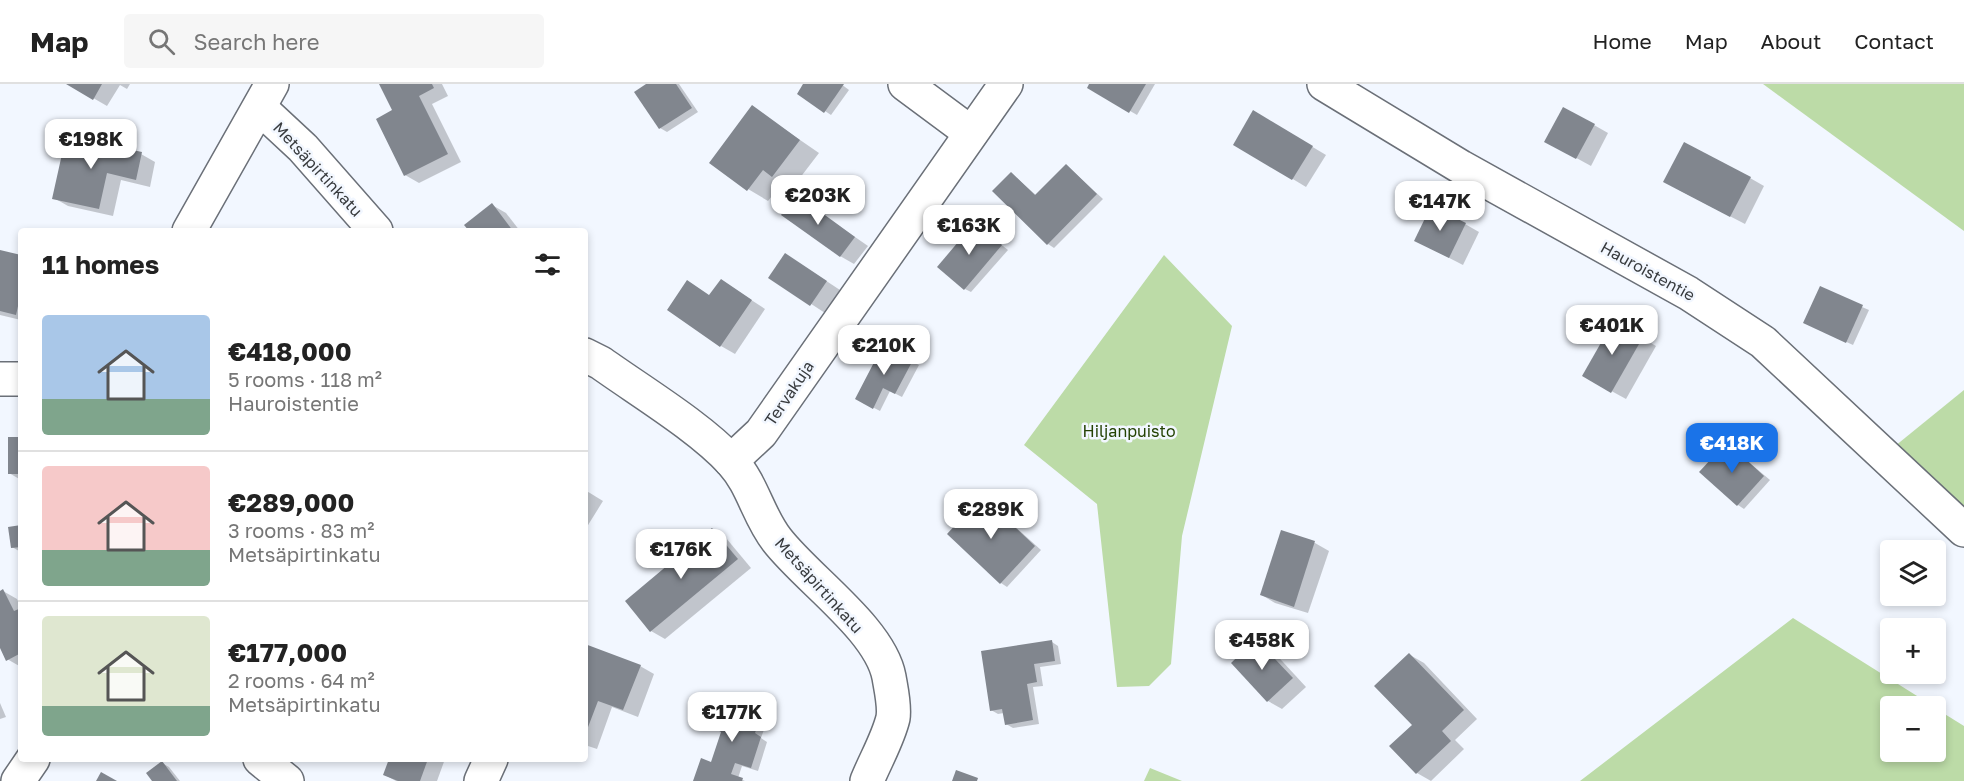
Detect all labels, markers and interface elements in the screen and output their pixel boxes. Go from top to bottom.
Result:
search box [124,14,544,68]
text: Map [30,25,88,58]
icon: search [145,25,178,58]
text: Search here [193,28,319,55]
text: Home [1592,28,1652,54]
text: Map [1685,28,1728,54]
text: About [1761,28,1821,54]
text: Contact [1854,28,1934,54]
street label: Metsäpirtinkatu [269,118,367,220]
pin: €198K [49,119,133,170]
text: €198K [59,126,123,150]
pin: €203K [776,175,860,226]
pin: €147K [1398,181,1482,232]
text: €203K [785,182,851,206]
text: €147K [1409,188,1471,212]
pin: €163K [927,205,1011,256]
text: €163K [937,212,1001,236]
street label: Hauroistentie [1597,237,1699,305]
icon: filters [531,248,564,281]
text: 11 homes [42,249,159,280]
pin: €401K [1570,305,1654,356]
text: €401K [1580,312,1644,336]
pin: €210K [842,325,926,376]
text: €210K [852,332,916,356]
text: €418,000 [228,336,352,367]
icon: home [90,339,162,411]
street label: Tervakuja [760,357,818,429]
text: 5 rooms · 118 m² [228,367,382,391]
text: Hauroistentie [228,391,359,415]
park label: Hiljanpuisto [1082,421,1176,441]
pin: €418K [1690,423,1774,474]
text: €418K [1700,430,1764,454]
text: €289,000 [228,487,354,518]
pin: €289K [949,489,1033,540]
icon: home [90,490,162,562]
text: €289K [958,496,1024,520]
text: 3 rooms · 83 m² [228,518,374,542]
pin: €176K [639,529,723,580]
street label: Metsäpirtinkatu [771,533,867,637]
text: €176K [650,536,712,560]
map controls [1880,540,1946,762]
button: layers [1880,540,1946,606]
text: Metsäpirtinkatu [228,542,381,566]
button: + [1880,618,1946,684]
pin: €458K [1220,620,1304,671]
text: €458K [1229,627,1295,651]
text: €177,000 [228,637,347,668]
icon: home [90,640,162,712]
text: 2 rooms · 64 m² [228,668,375,692]
text: Metsäpirtinkatu [228,692,381,716]
pin: €177K [690,692,774,743]
button: − [1880,696,1946,762]
text: €177K [702,699,762,723]

